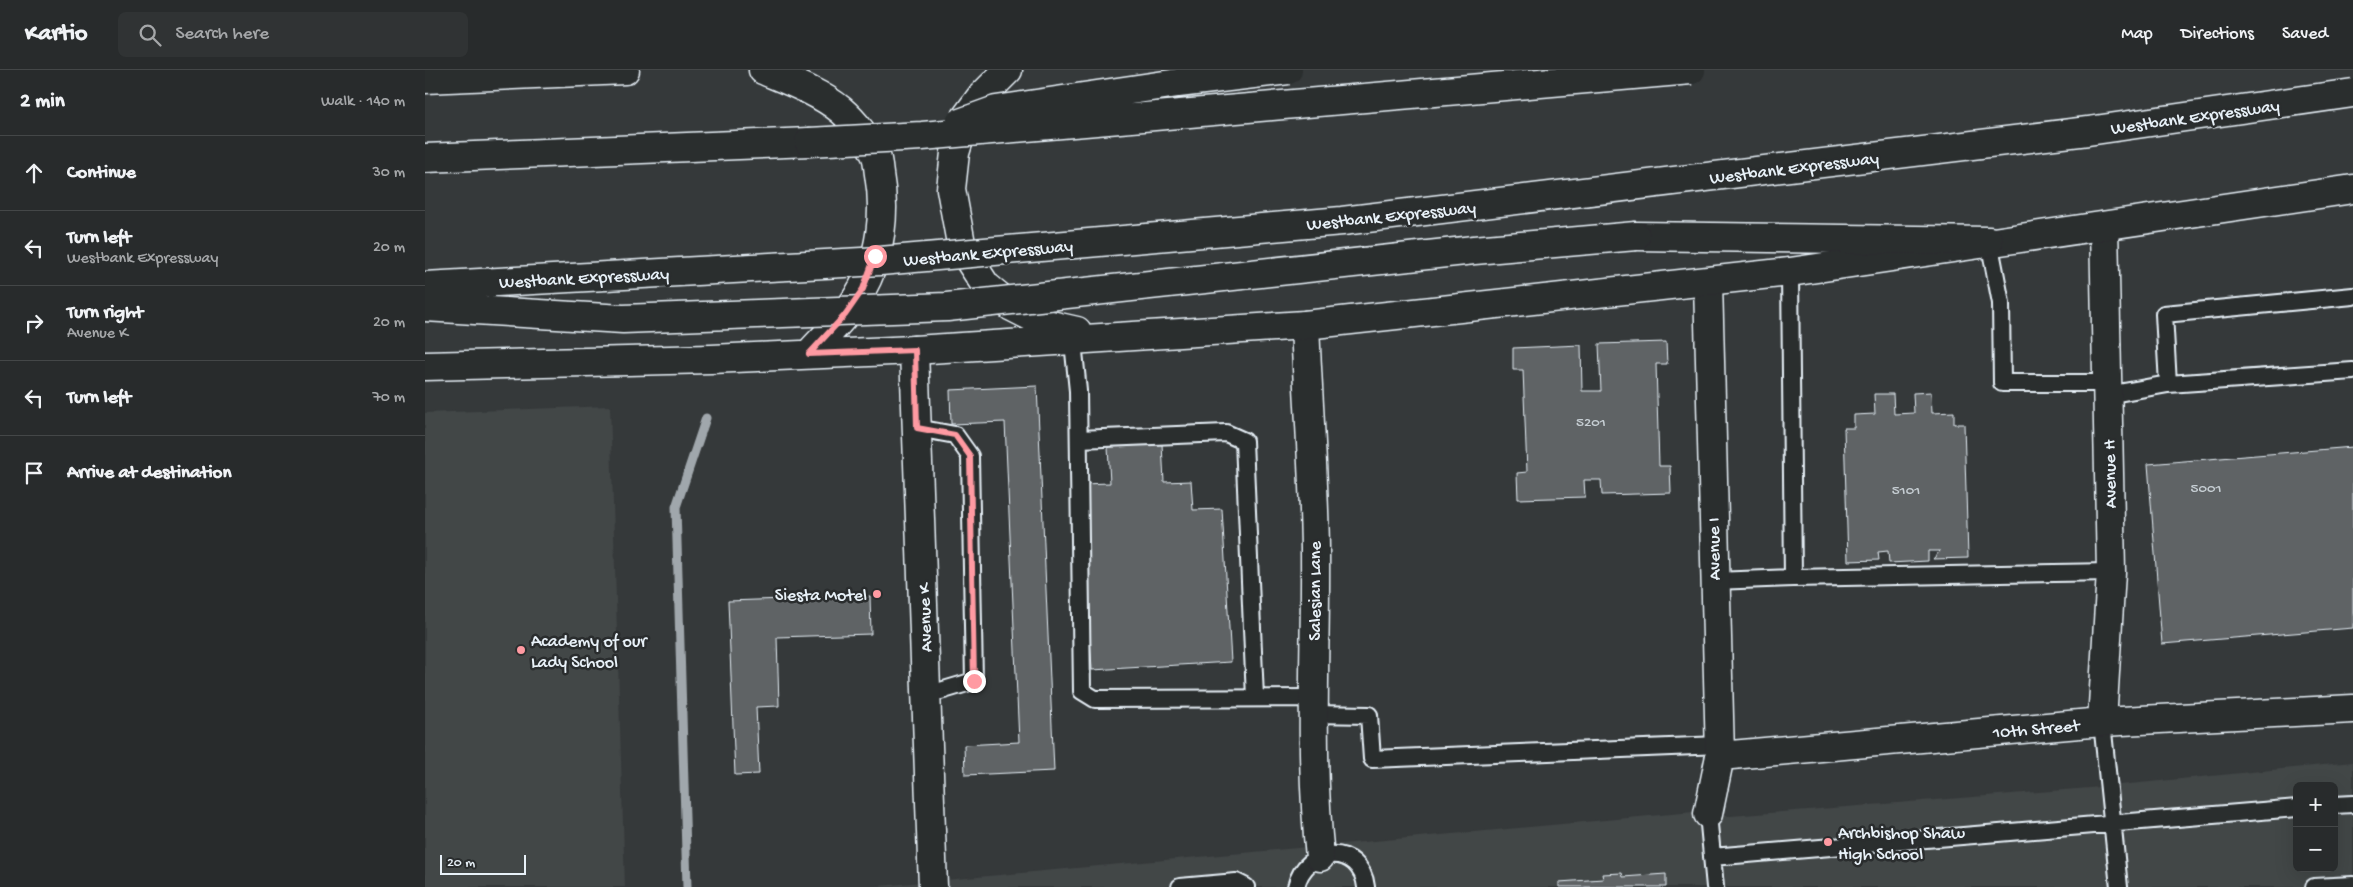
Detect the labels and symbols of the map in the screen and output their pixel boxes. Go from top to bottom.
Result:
street label: Westbank Expressway [2110,96,2281,141]
street label: Westbank Expressway [1709,149,1880,190]
street label: Westbank Expressway [1306,198,1477,237]
street label: Westbank Expressway [903,237,1074,272]
route start [864,245,887,268]
street label: Westbank Expressway [499,265,670,294]
house number: 5201 [1576,414,1606,432]
street label: Avenue H [2100,439,2123,508]
house number: 5001 [2191,480,2221,498]
house number: 5101 [1892,482,1920,500]
street label: Avenue I [1704,517,1727,580]
street label: Salesian Lane [1306,541,1327,641]
street label: Avenue K [915,581,938,652]
place label: Siesta Motel [775,586,867,607]
marker: Siesta Motel [871,588,883,600]
place label: Academy of our Lady School [531,632,648,674]
marker: Academy of our Lady School [515,644,527,656]
route end [963,670,986,693]
street label: 10th Street [1991,716,2082,745]
place label: Archbishop Shaw High School [1838,824,1965,866]
marker: Archbishop Shaw High School [1822,836,1834,848]
scale bar [440,852,526,875]

